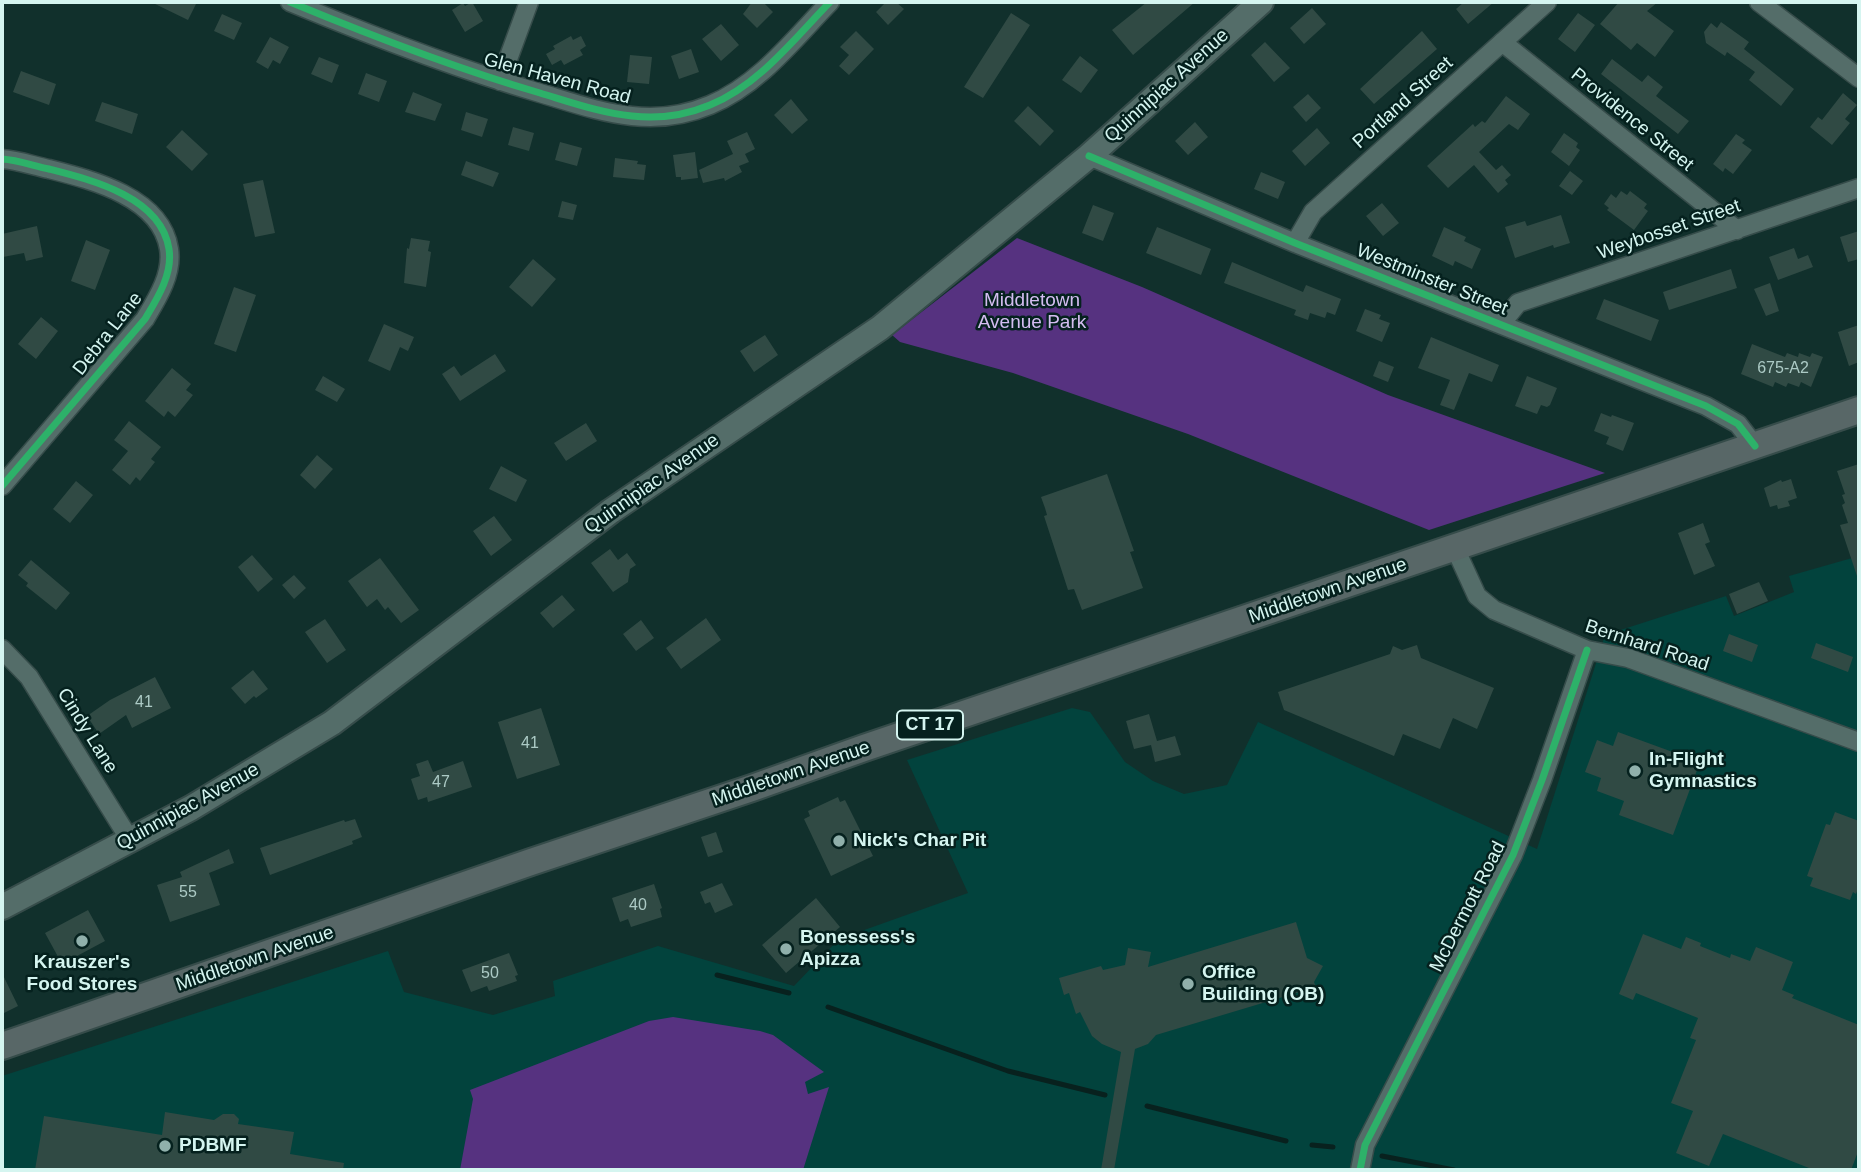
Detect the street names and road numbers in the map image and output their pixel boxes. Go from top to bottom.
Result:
street label: Quinnipiac Avenue [1100,24,1234,148]
street label: Glen Haven Road [481,48,633,110]
street label: Portland Street [1348,52,1458,154]
street label: Providence Street [1566,64,1698,176]
street label: Weybosset Street [1595,195,1743,265]
street label: Westminster Street [1353,239,1511,321]
street label: Debra Lane [68,288,148,380]
street label: Quinnipiac Avenue [580,429,724,539]
street label: Middletown Avenue [1246,553,1410,629]
street label: Bernhard Road [1582,615,1712,677]
street label: Cindy Lane [52,684,122,778]
road number: CT 17 [897,710,963,740]
street label: Middletown Avenue [709,736,873,812]
street label: Quinnipiac Avenue [113,758,263,856]
street label: McDermott Road [1425,838,1511,976]
street label: Middletown Avenue [173,921,337,997]

